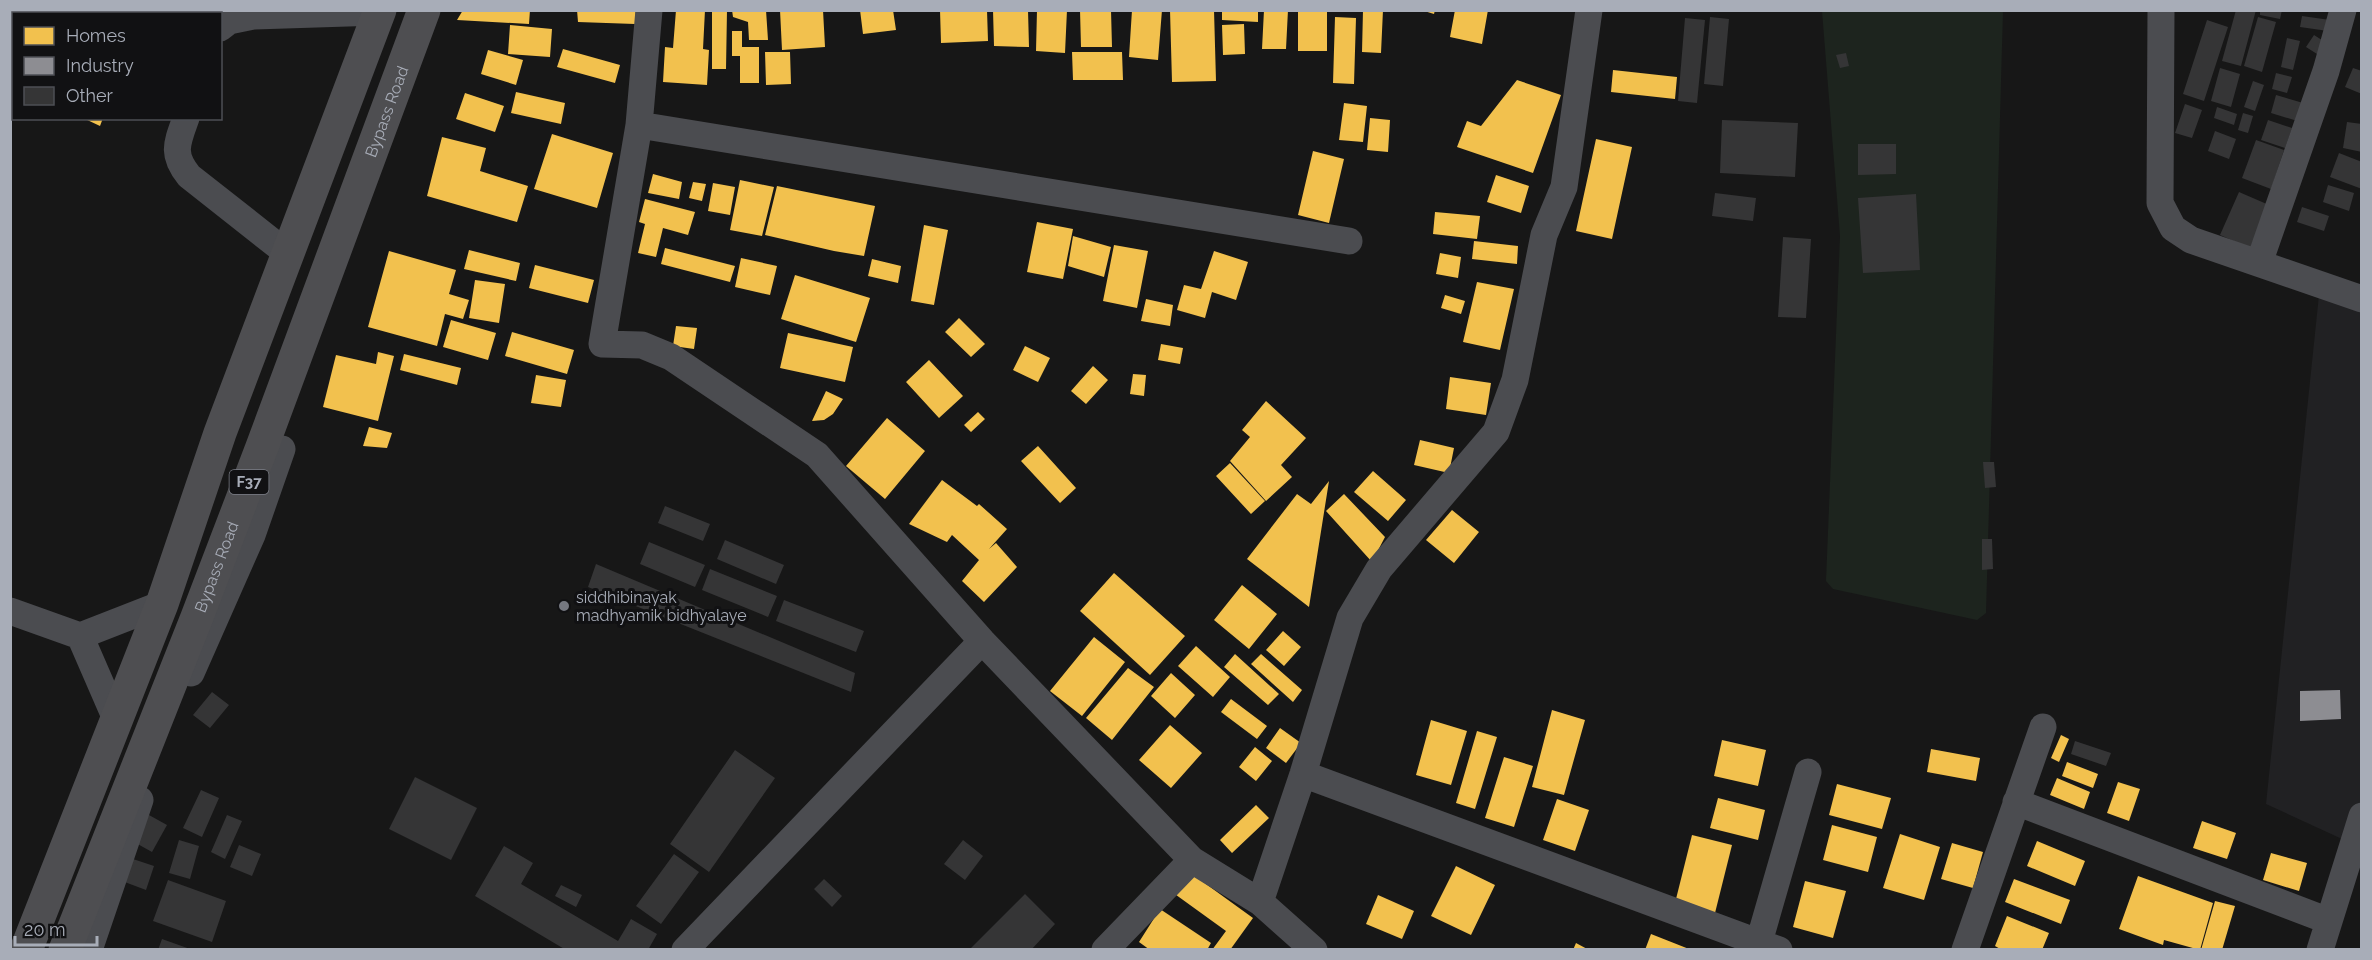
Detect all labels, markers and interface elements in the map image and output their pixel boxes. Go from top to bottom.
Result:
legend [12,12,222,120]
text: Homes [66,25,126,46]
text: Industry [66,55,134,76]
street label: Bypass Road [361,63,412,160]
text: Other [66,85,114,106]
road number: F37 [230,470,268,494]
street label: Bypass Road [190,519,242,615]
place label: siddhibinayak madhyamik bidhyalaye [576,588,747,625]
marker: siddhibinayak madhyamik bidhyalaye [557,599,571,613]
scale bar [15,909,98,947]
text: 20 m [24,919,66,940]

